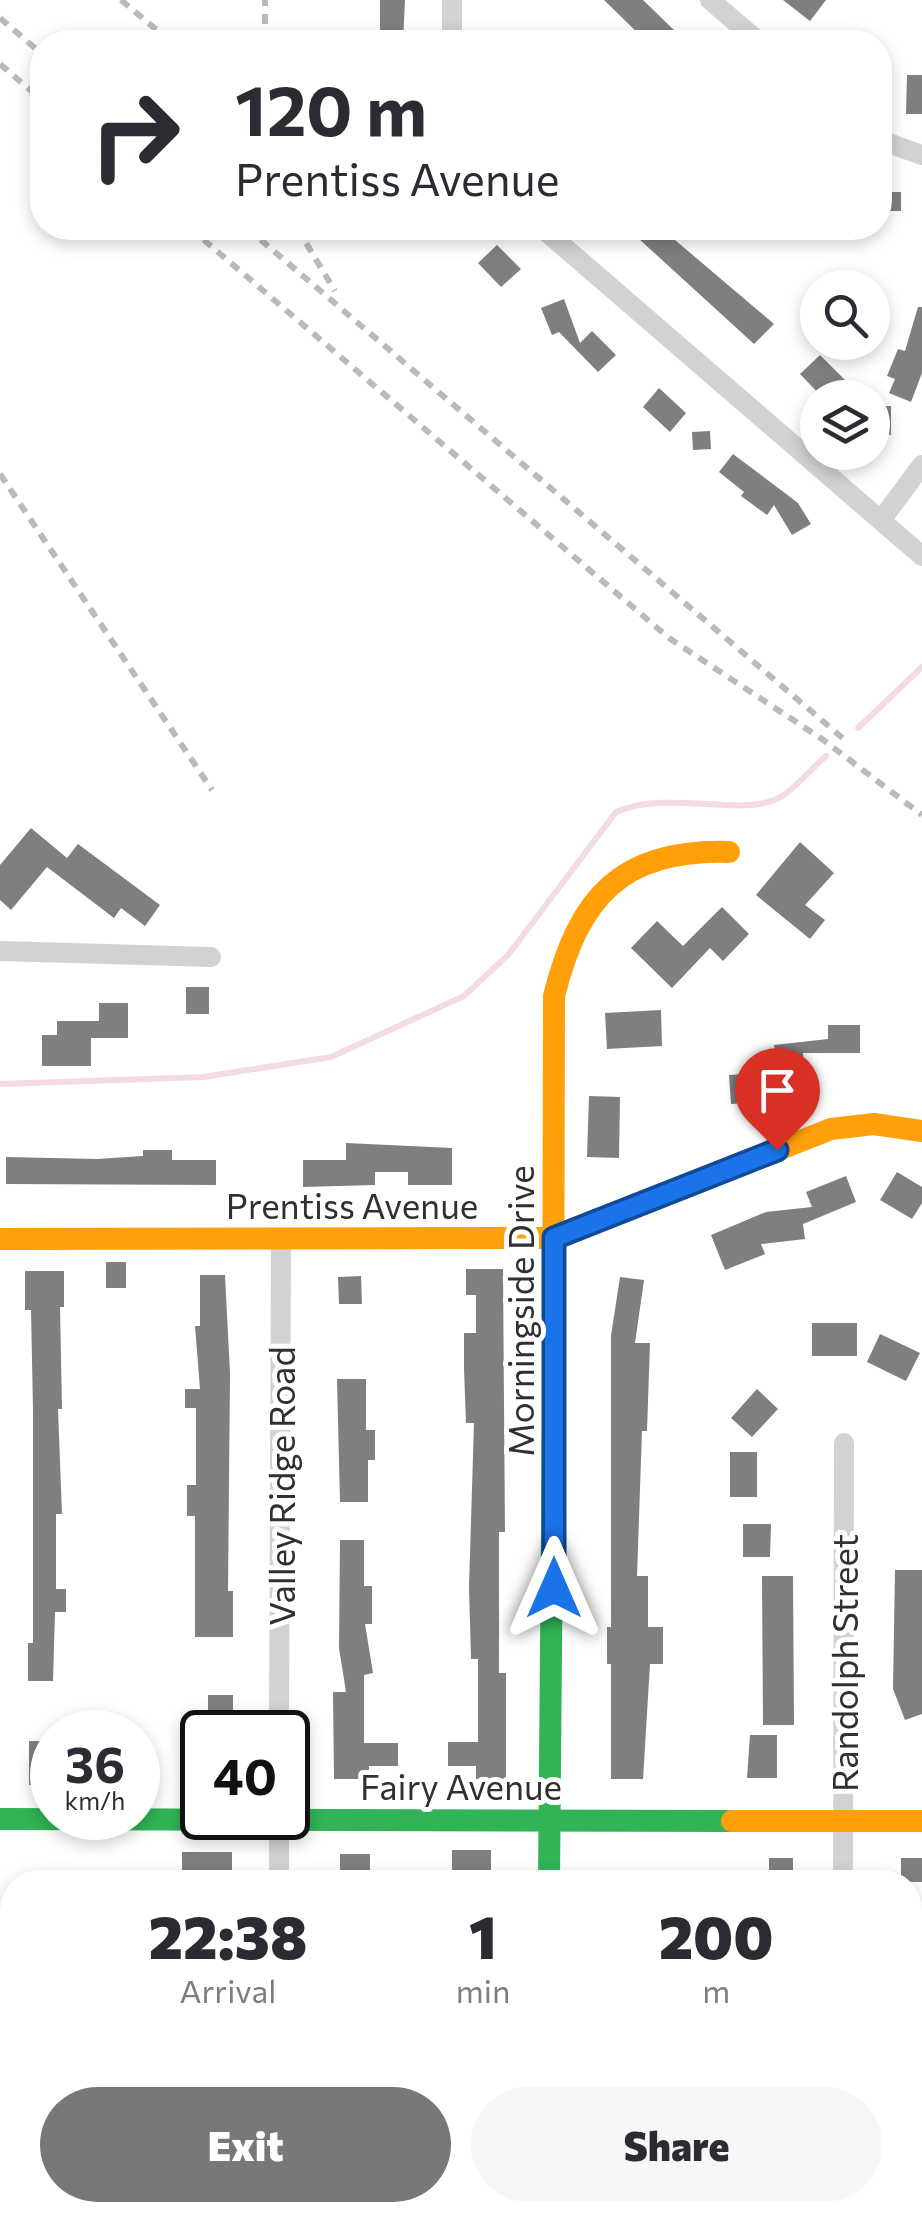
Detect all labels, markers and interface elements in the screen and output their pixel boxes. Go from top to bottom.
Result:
text: 120 m [235,65,427,150]
icon: right [70,70,200,200]
text: Prentiss Avenue [235,150,560,205]
map controls [800,270,890,470]
button: search [800,270,890,360]
button: layers [800,380,890,470]
pin [735,1048,820,1151]
icon: arrive [750,1063,805,1118]
street label: Morningside Drive [498,1165,541,1457]
street label: Prentiss Avenue [226,1183,478,1226]
street label: Valley Ridge Road [259,1346,302,1626]
street label: Randolph Street [822,1534,865,1792]
position arrow [502,1536,606,1640]
speed limit sign: 40 [180,1710,310,1840]
text: 36 [65,1732,125,1793]
street label: Fairy Avenue [360,1764,562,1807]
text: km/h [65,1785,125,1815]
text: 22:38 [148,1898,307,1971]
text: 1 [469,1898,497,1971]
text: 200 [659,1898,774,1971]
text: Arrival [180,1970,276,2010]
text: min [456,1970,510,2010]
text: m [702,1970,730,2010]
button: Exit [40,2087,451,2202]
button: Share [471,2087,882,2202]

